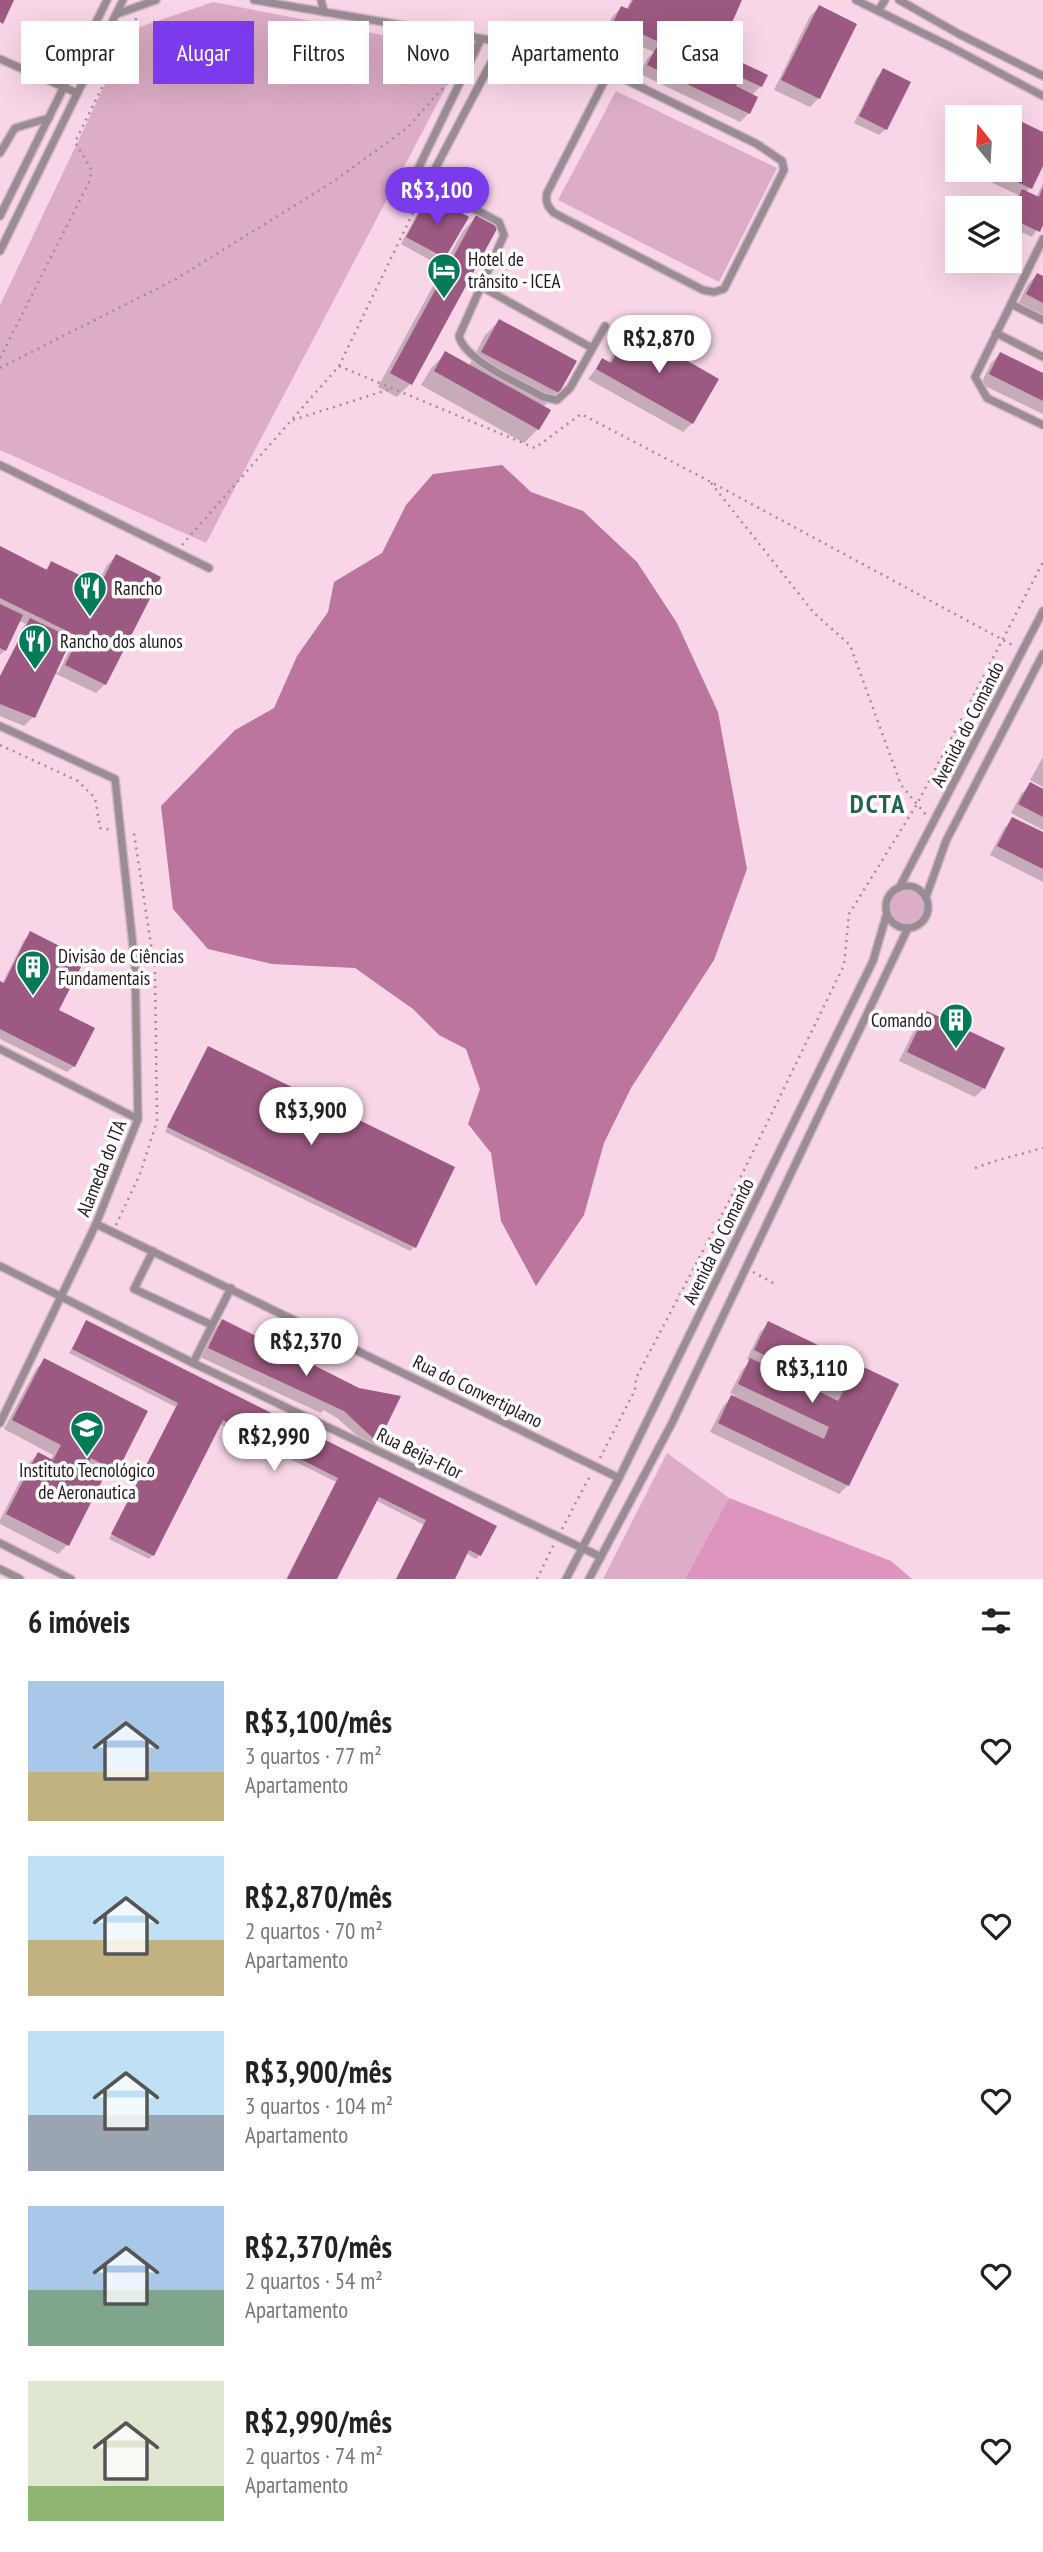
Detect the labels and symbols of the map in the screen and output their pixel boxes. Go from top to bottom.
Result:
north arrow [945,105,1022,182]
pin: R$3,100 [372,168,502,227]
place label: Hotel de trânsito - ICEA [468,247,561,293]
hotel icon: Hotel de trânsito - ICEA [425,251,463,300]
pin: R$2,870 [594,316,724,375]
restaurant icon: Rancho [71,569,109,618]
place label: Rancho [114,576,162,600]
restaurant icon: Rancho dos alunos [16,622,54,671]
place label: Rancho dos alunos [60,629,183,653]
street label: Avenida do Comando [925,657,1009,791]
district label: DCTA [850,787,906,820]
place label: Divisão de Ciências Fundamentais [58,944,184,990]
building icon: Divisão de Ciências Fundamentais [14,948,52,997]
building icon: Comando [937,1001,975,1050]
place label: Comando [871,1008,932,1032]
pin: R$3,900 [246,1088,376,1147]
street label: Alameda do ITA [71,1116,131,1220]
street label: Avenida do Comando [677,1174,759,1308]
pin: R$2,370 [241,1318,371,1378]
pin: R$3,110 [747,1346,877,1405]
street label: Rua do Convertiplano [409,1349,547,1433]
school or university icon: Instituto Tecnológico de Aeronautica [68,1409,106,1458]
pin: R$2,990 [209,1414,339,1473]
street label: Rua Beija-Flor [373,1422,468,1484]
place label: Instituto Tecnológico de Aeronautica [19,1458,155,1504]

